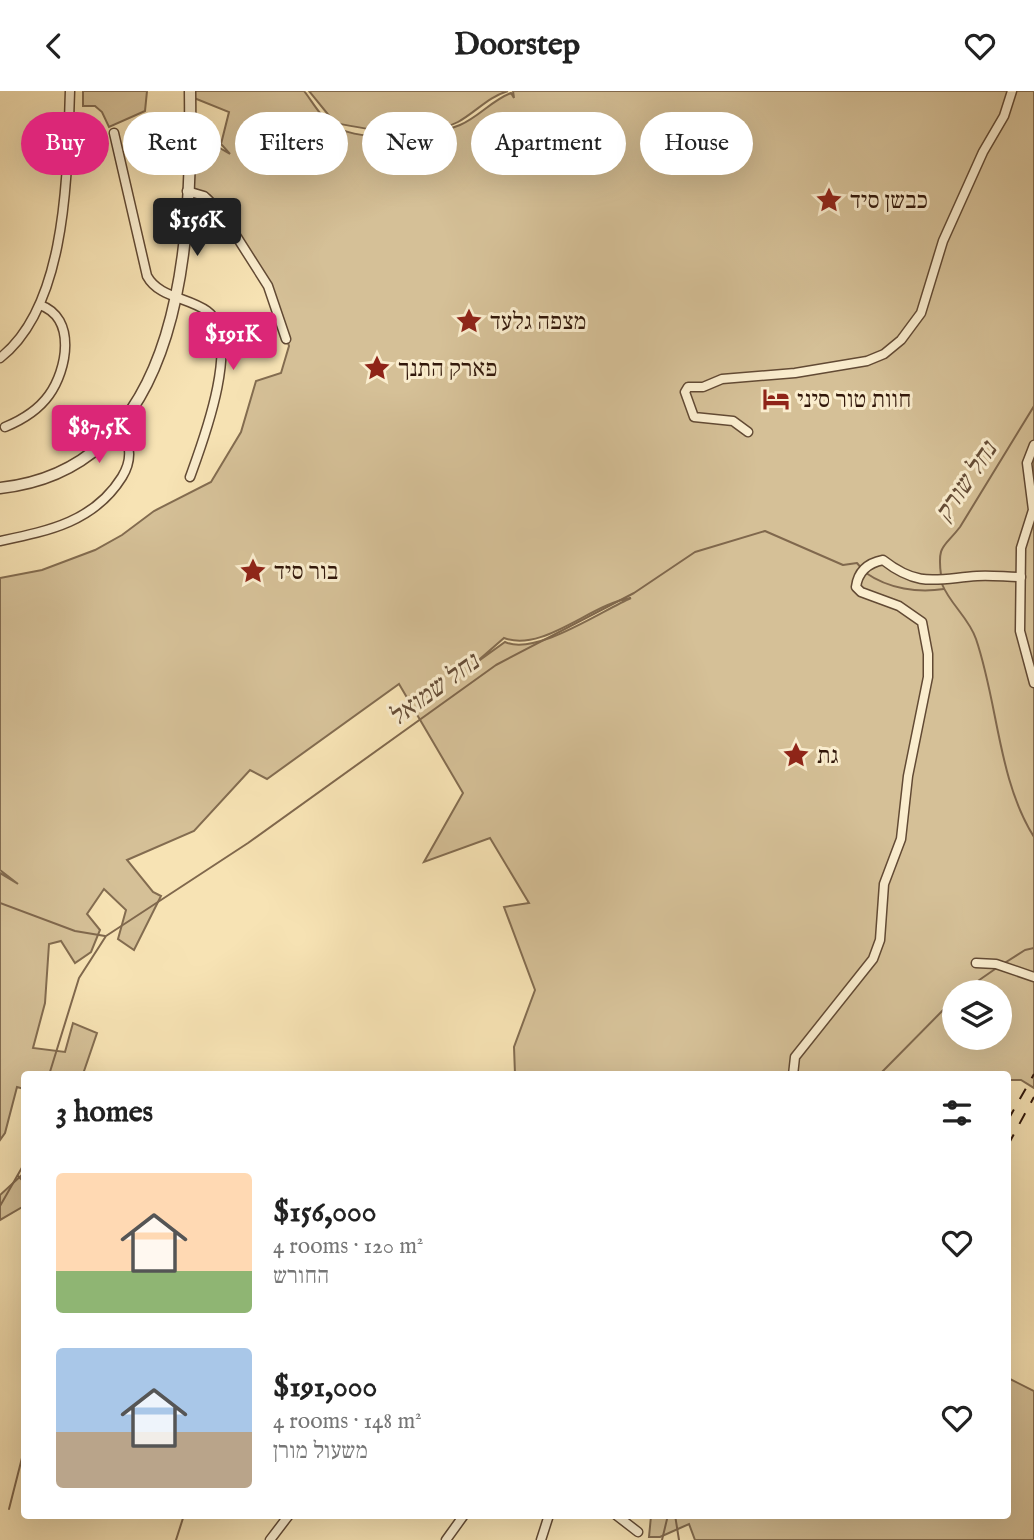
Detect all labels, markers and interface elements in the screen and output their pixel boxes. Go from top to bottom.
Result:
text: Doorstep [454,25,580,66]
icon: back [35,27,73,65]
icon: heart [961,27,999,65]
chip: Buy [21,112,109,175]
chip: Rent [123,112,221,175]
chip: Filters [235,112,348,175]
chip: New [362,112,457,175]
chip: Apartment [471,112,626,175]
chip: House [640,112,753,175]
place icon: כבשן סיד [814,185,844,215]
place label: כבשן סיד [850,186,928,217]
pin: $156K [148,199,246,258]
text: $156K [169,206,225,235]
place icon: מצפה גלעד [454,306,484,336]
place label: מצפה גלעד [490,307,586,338]
pin: $191K [184,313,282,372]
text: $191K [205,320,261,349]
place icon: פארק התנך [362,353,392,383]
place label: פארק התנך [398,354,497,385]
hotel icon: חוות טור סיני [761,384,791,414]
place label: חוות טור סיני [797,385,911,416]
pin: $87.5K [42,405,156,465]
text: $87.5K [68,413,130,442]
water label: נחל שורק [928,434,1006,528]
place icon: בור סיד [238,556,268,586]
place label: בור סיד [274,557,338,588]
water label: נחל שמואל [382,645,488,734]
place icon: גת [781,740,811,770]
place label: גת [817,741,839,772]
map controls [942,980,1012,1050]
button: layers [942,980,1012,1050]
text: 3 homes [56,1094,153,1132]
icon: filters [938,1094,976,1132]
text: $156,000 [273,1194,376,1232]
icon: home [112,1201,196,1285]
icon: heart [938,1224,976,1262]
text: 4 rooms · 120 m² [273,1232,423,1261]
text: החורש [273,1262,329,1291]
text: $191,000 [273,1369,377,1407]
icon: home [112,1376,196,1460]
icon: heart [938,1399,976,1437]
text: 4 rooms · 148 m² [273,1407,422,1436]
text: משעול מורן [273,1437,368,1466]

